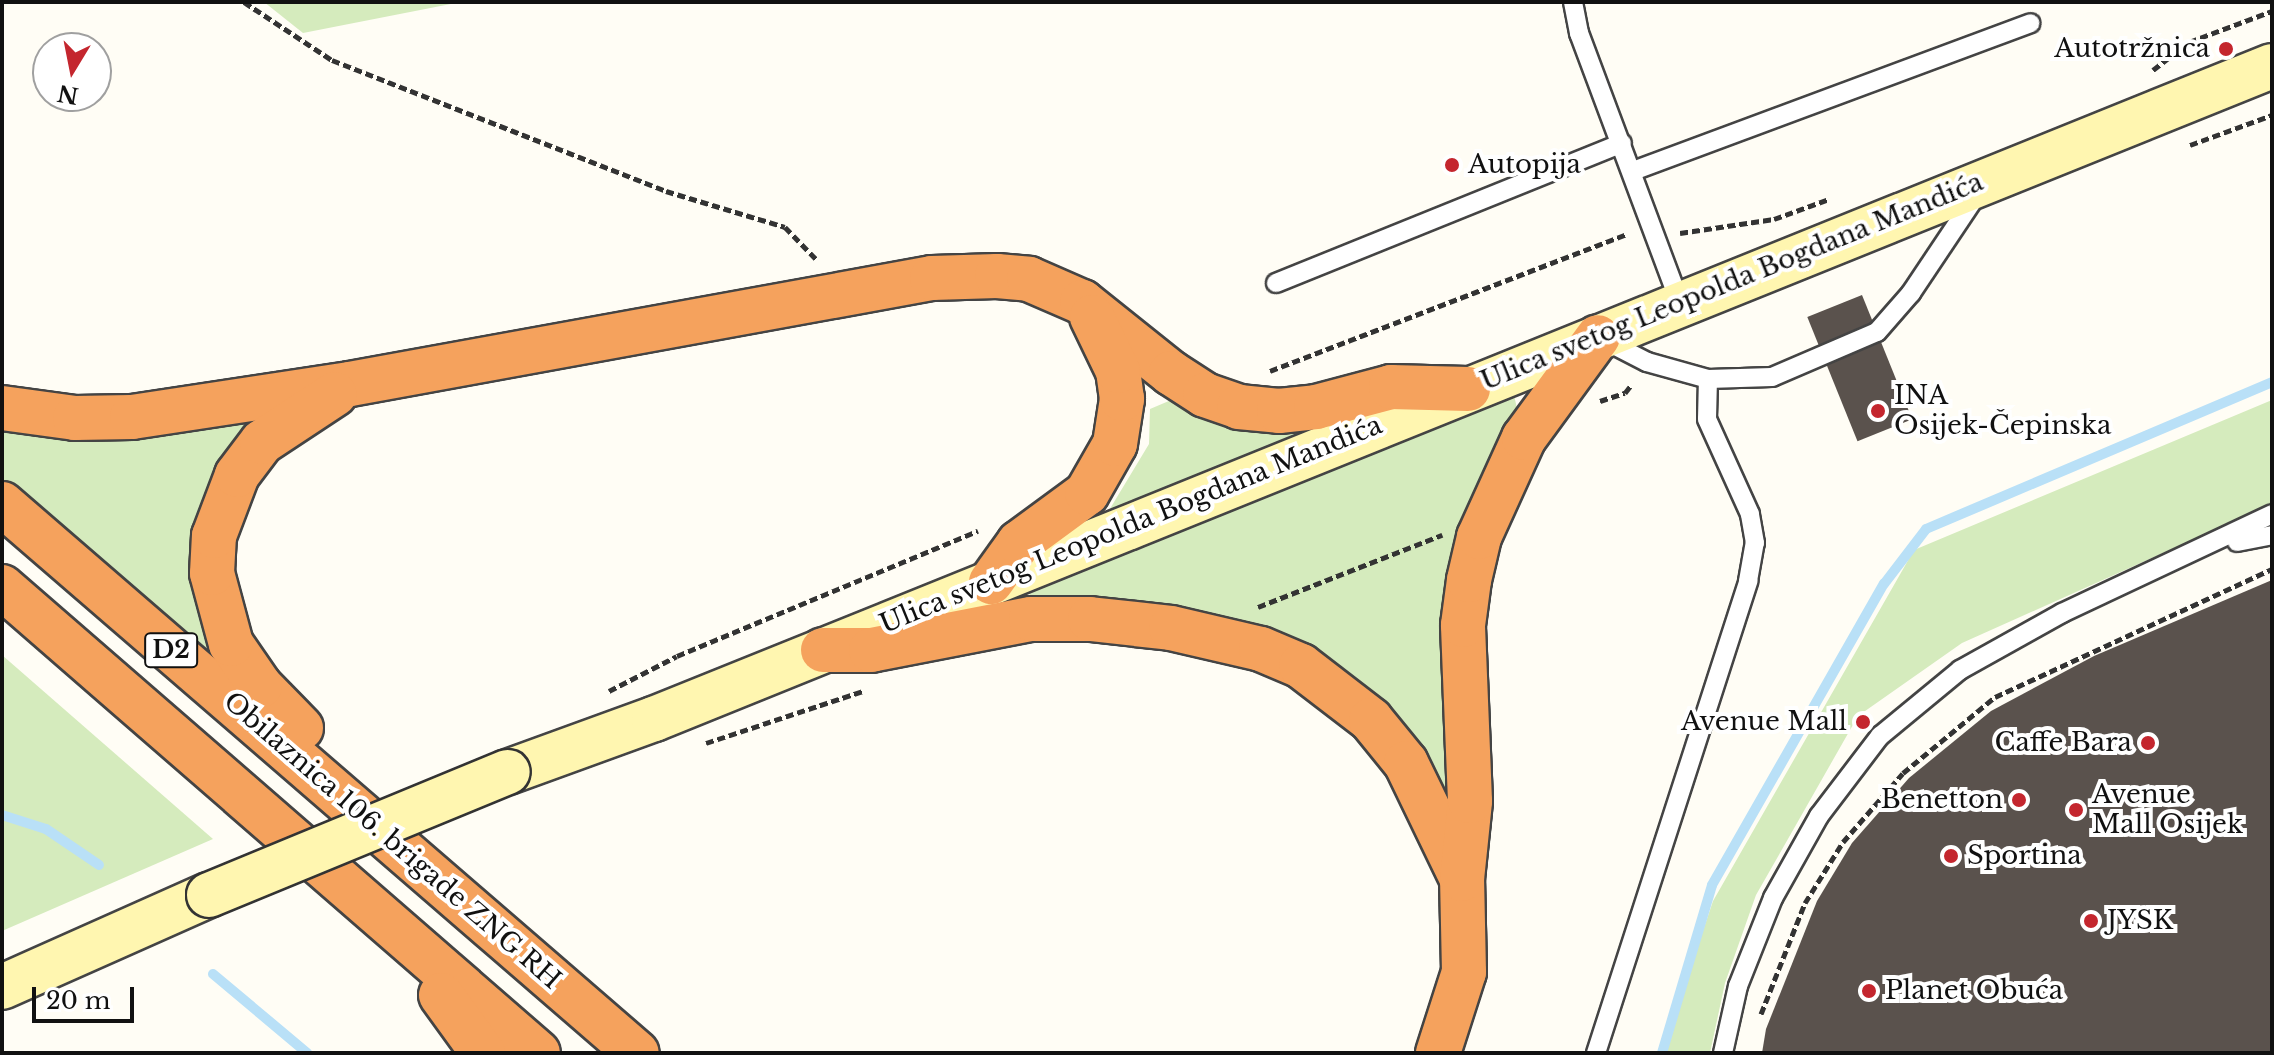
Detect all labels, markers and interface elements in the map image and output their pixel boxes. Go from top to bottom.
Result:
north arrow [32,32,112,112]
place label: Autotržnica [2054,33,2210,65]
marker: Autotržnica [2217,40,2235,58]
text: N [56,79,81,109]
place label: Autopija [1468,149,1581,181]
marker: Autopija [1443,156,1461,174]
street label: Ulica svetog Leopolda Bogdana Mandića [1476,166,1988,398]
place label: INA Osijek-Čepinska [1894,380,2111,442]
marker: INA Osijek-Čepinska [1869,402,1887,420]
street label: Ulica svetog Leopolda Bogdana Mandića [875,409,1387,641]
road number: D2 [143,630,199,670]
street label: Obilaznica 106. brigade ZNG RH [217,686,567,996]
place label: Avenue Mall [1681,706,1847,738]
marker: Avenue Mall [1854,713,1872,731]
place label: Caffe Bara [1995,727,2132,759]
marker: Caffe Bara [2139,734,2157,752]
place label: Avenue Mall Osijek [2092,779,2243,840]
place label: Benetton [1881,784,2003,816]
marker: Benetton [2010,791,2028,809]
marker: Avenue Mall Osijek [2067,801,2085,819]
place label: Sportina [1967,840,2082,872]
marker: Sportina [1942,847,1960,865]
place label: JYSK [2107,905,2173,937]
marker: JYSK [2082,912,2100,930]
scale bar [36,971,138,1021]
place label: Planet Obuća [1885,975,2063,1007]
marker: Planet Obuća [1860,982,1878,1000]
text: 20 m [46,986,111,1015]

